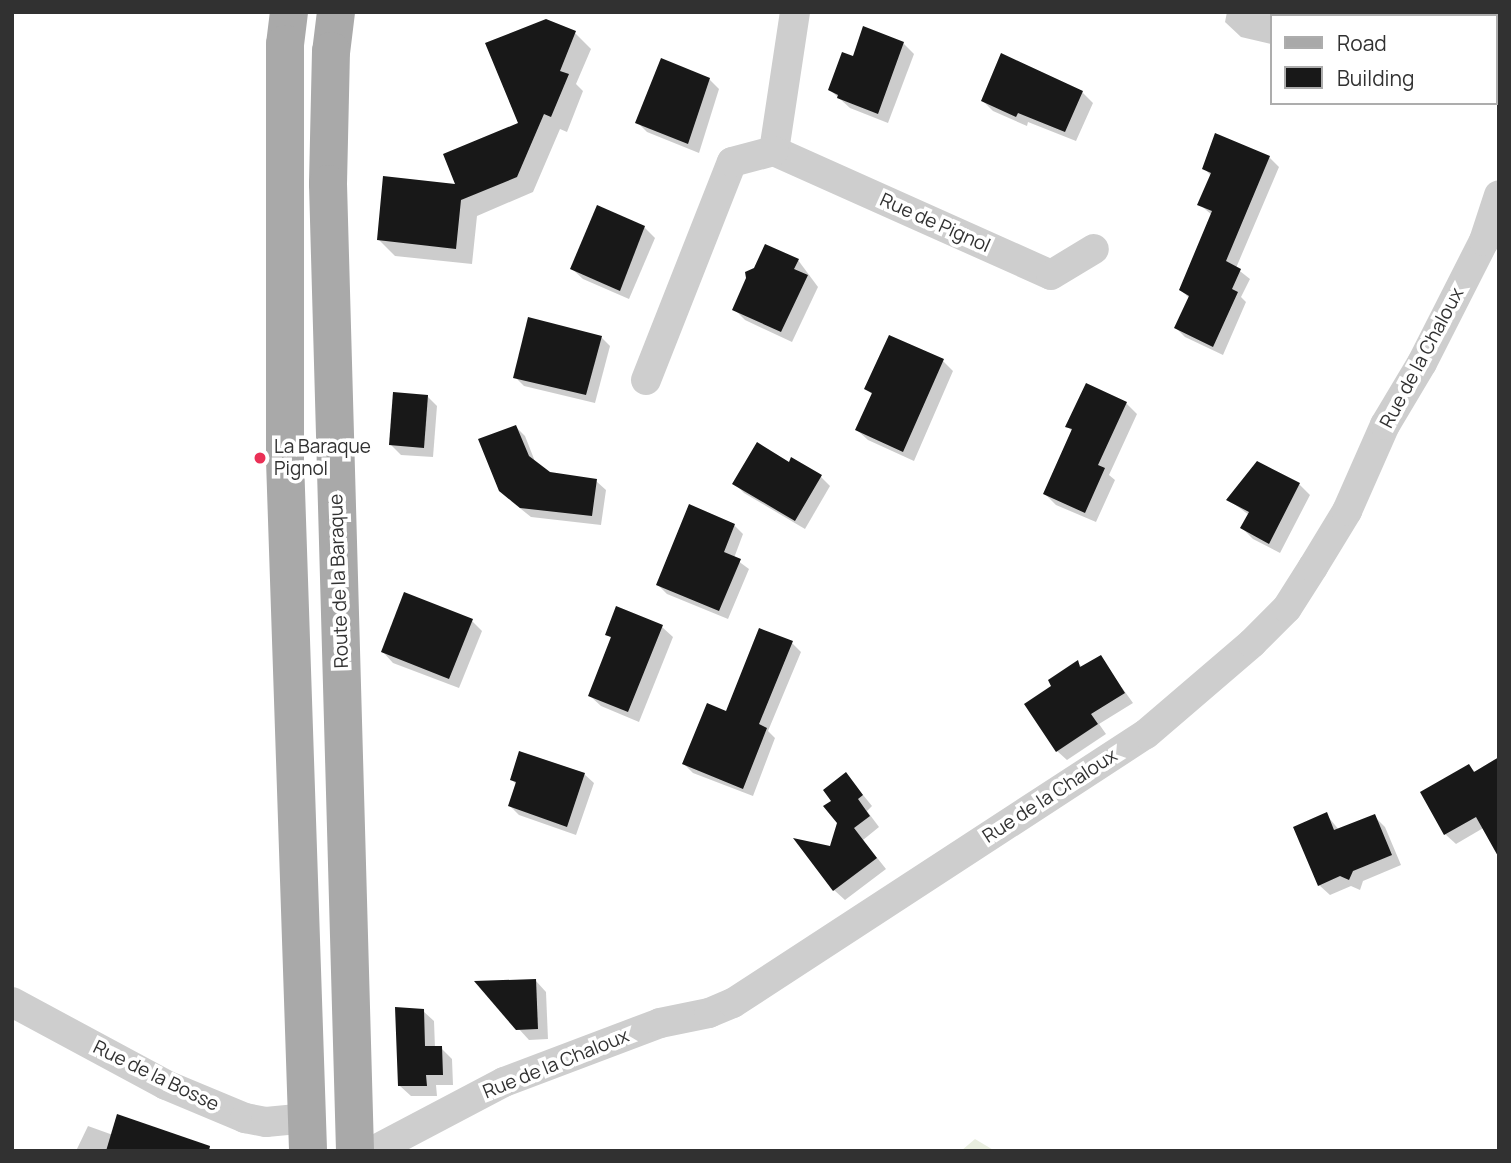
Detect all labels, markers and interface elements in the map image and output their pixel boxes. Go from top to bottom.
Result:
legend [1270,14,1497,105]
text: Road [1337,29,1387,57]
text: Building [1337,64,1414,92]
street label: Rue de Pignol [876,189,994,257]
street label: Rue de la Chaloux [1375,284,1469,432]
place label: La Baraque Pignol [274,436,371,480]
marker: La Baraque Pignol [252,450,268,466]
street label: Route de la Baraque [325,493,353,669]
street label: Rue de la Chaloux [979,744,1121,848]
street label: Rue de la Chaloux [480,1024,632,1104]
street label: Rue de la Bosse [89,1036,223,1116]

